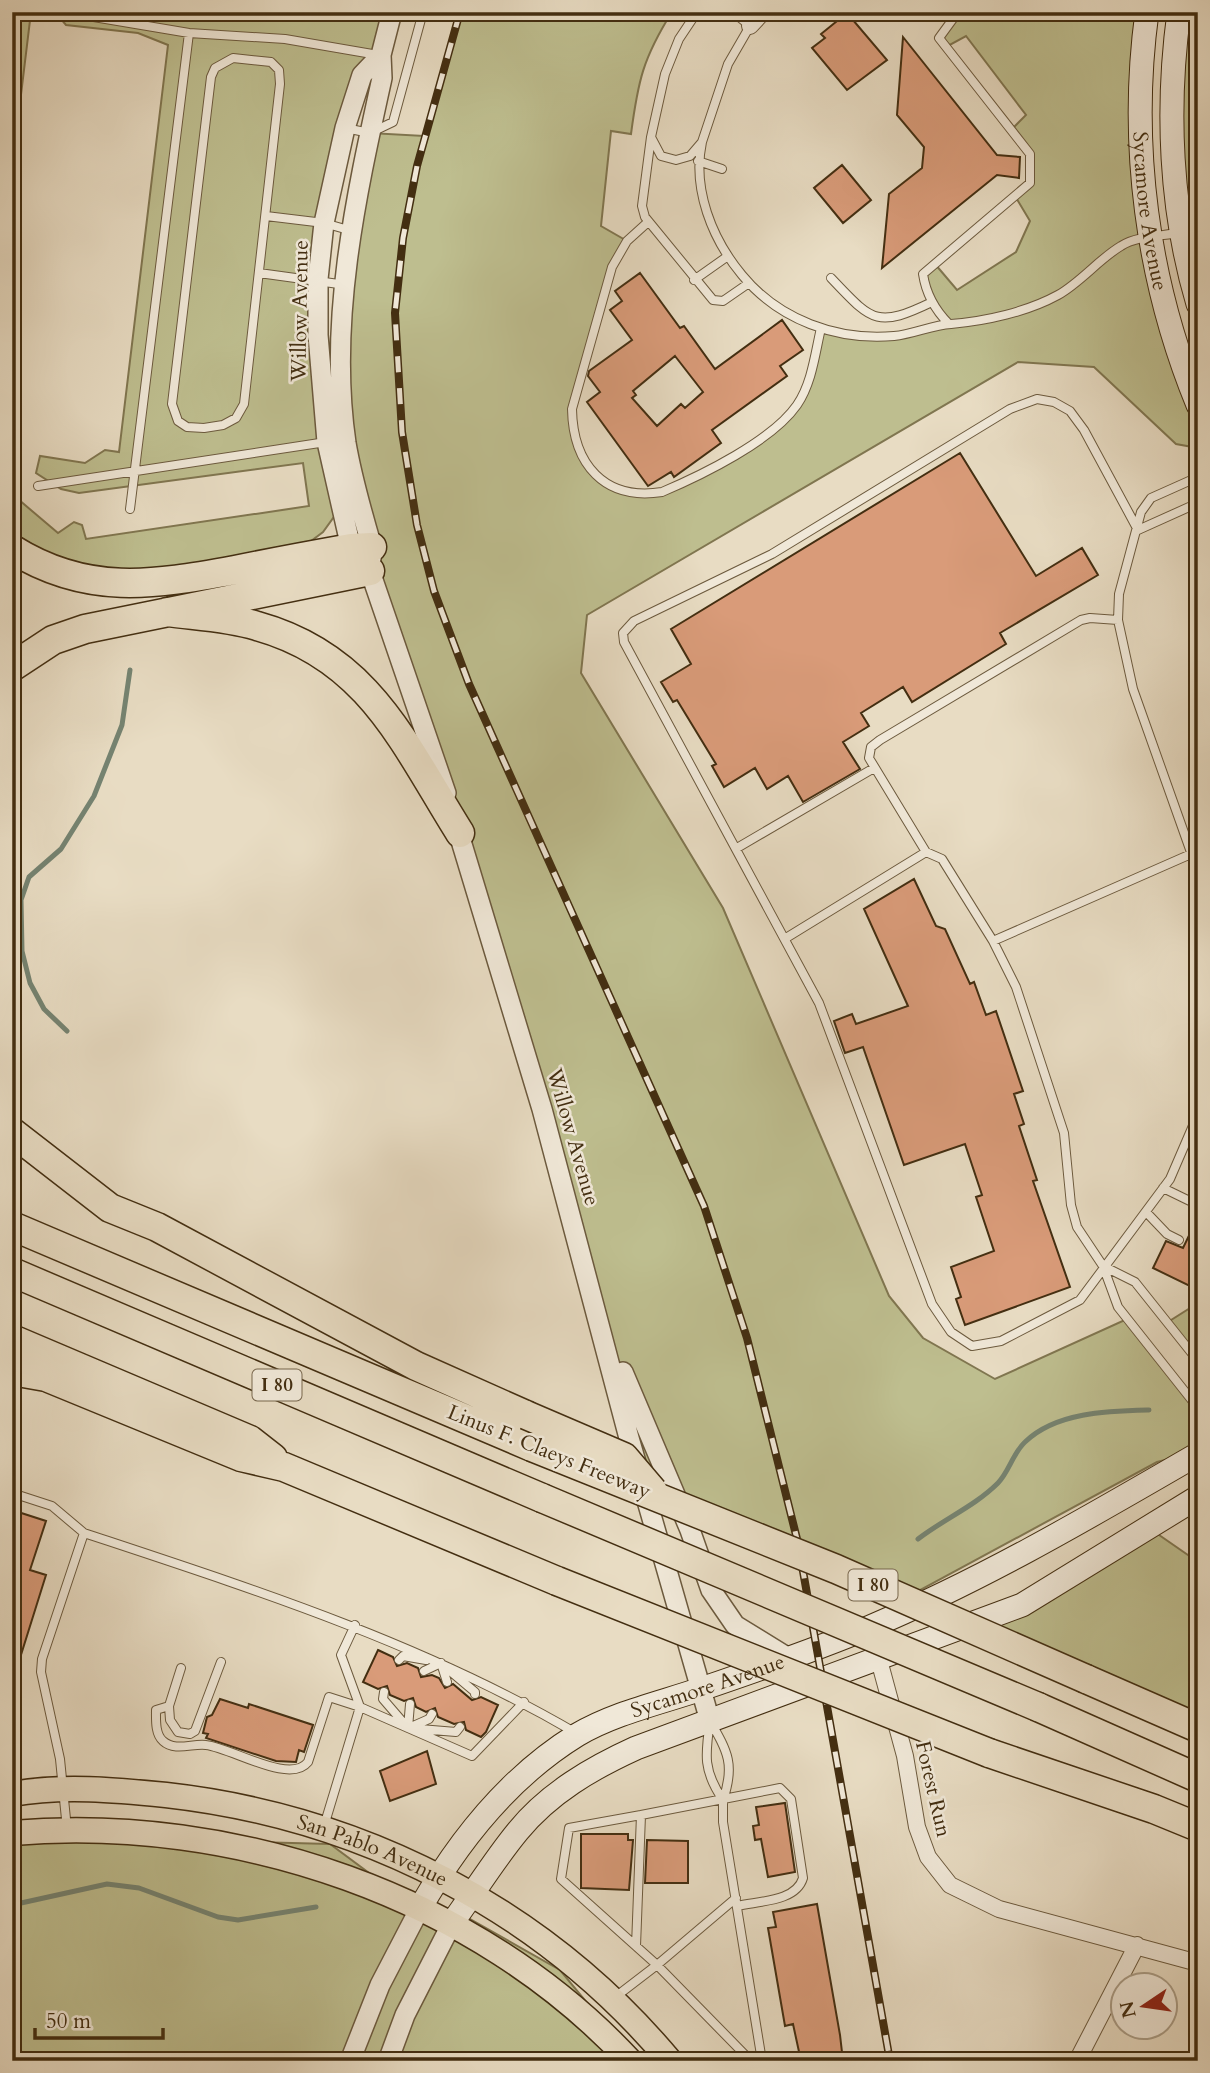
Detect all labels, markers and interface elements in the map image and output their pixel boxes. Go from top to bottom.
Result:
street label: Sycamore Avenue [1126,131,1175,294]
street label: Willow Avenue [284,240,316,383]
street label: Willow Avenue [539,1064,606,1209]
road number: I 80 [252,1370,302,1400]
street label: Linus F. Claeys Freeway [443,1398,655,1506]
road number: I 80 [848,1569,898,1600]
street label: Sycamore Avenue [627,1647,788,1725]
street label: Forest Run [908,1738,958,1840]
street label: San Pablo Avenue [294,1807,453,1893]
north arrow [1108,1972,1178,2042]
scale bar [35,1996,163,2040]
text: N [1114,1998,1143,2021]
text: 50 m [46,2007,91,2036]

